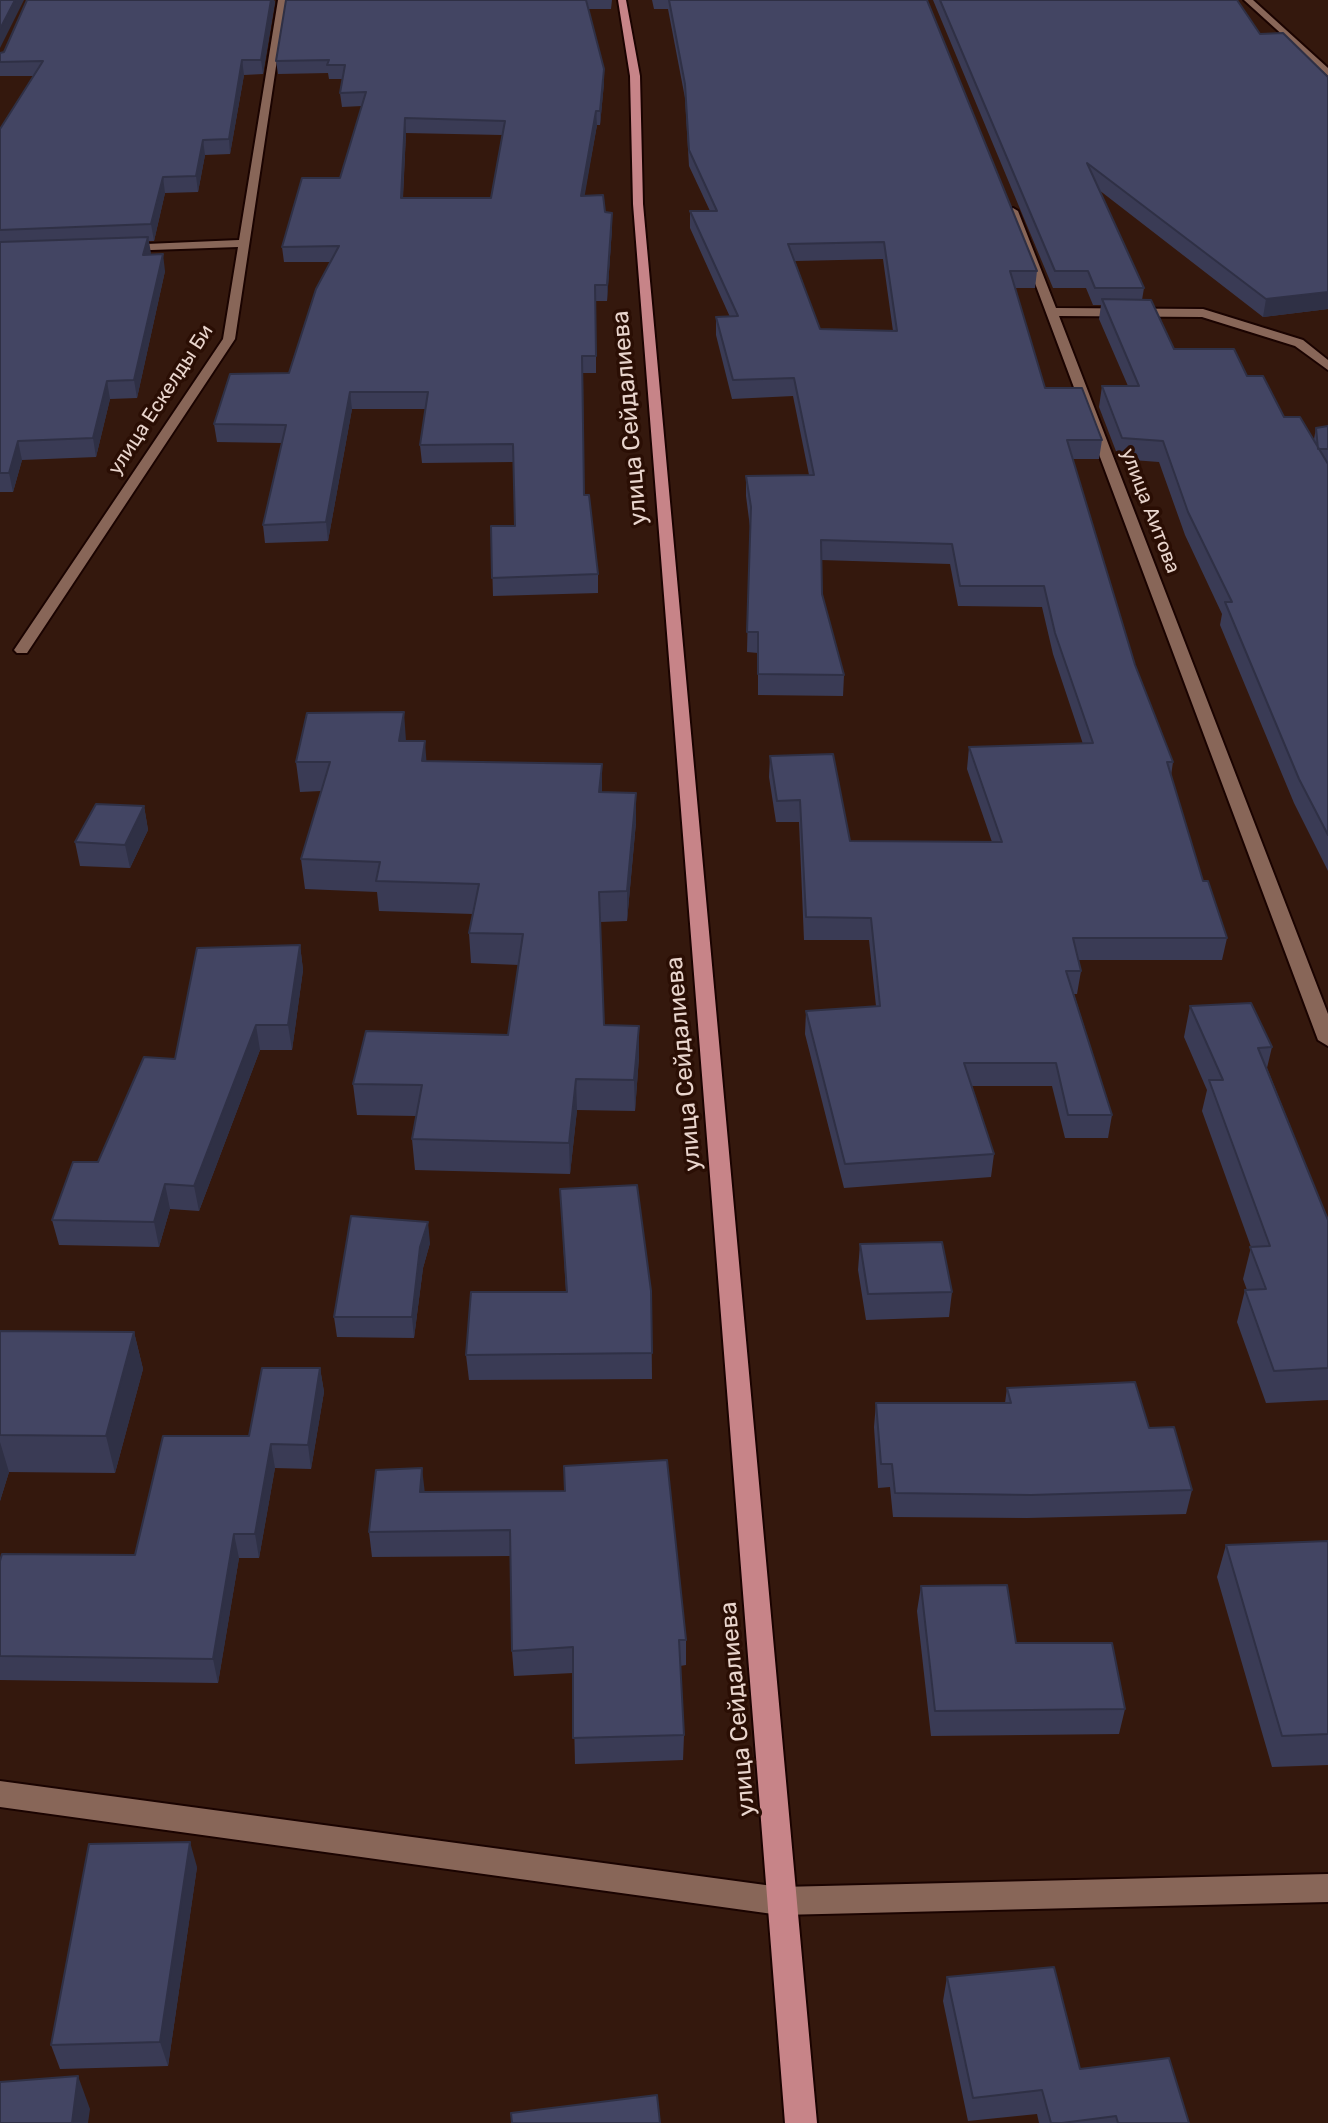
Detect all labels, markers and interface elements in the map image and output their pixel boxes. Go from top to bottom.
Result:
street label: улица Сейдалиева [606,310,654,526]
street label: улица Ескелды Би [103,320,219,480]
street label: улица Аитова [1115,445,1185,577]
street label: улица Сейдалиева [660,956,708,1172]
street label: улица Сейдалиева [714,1601,762,1817]

